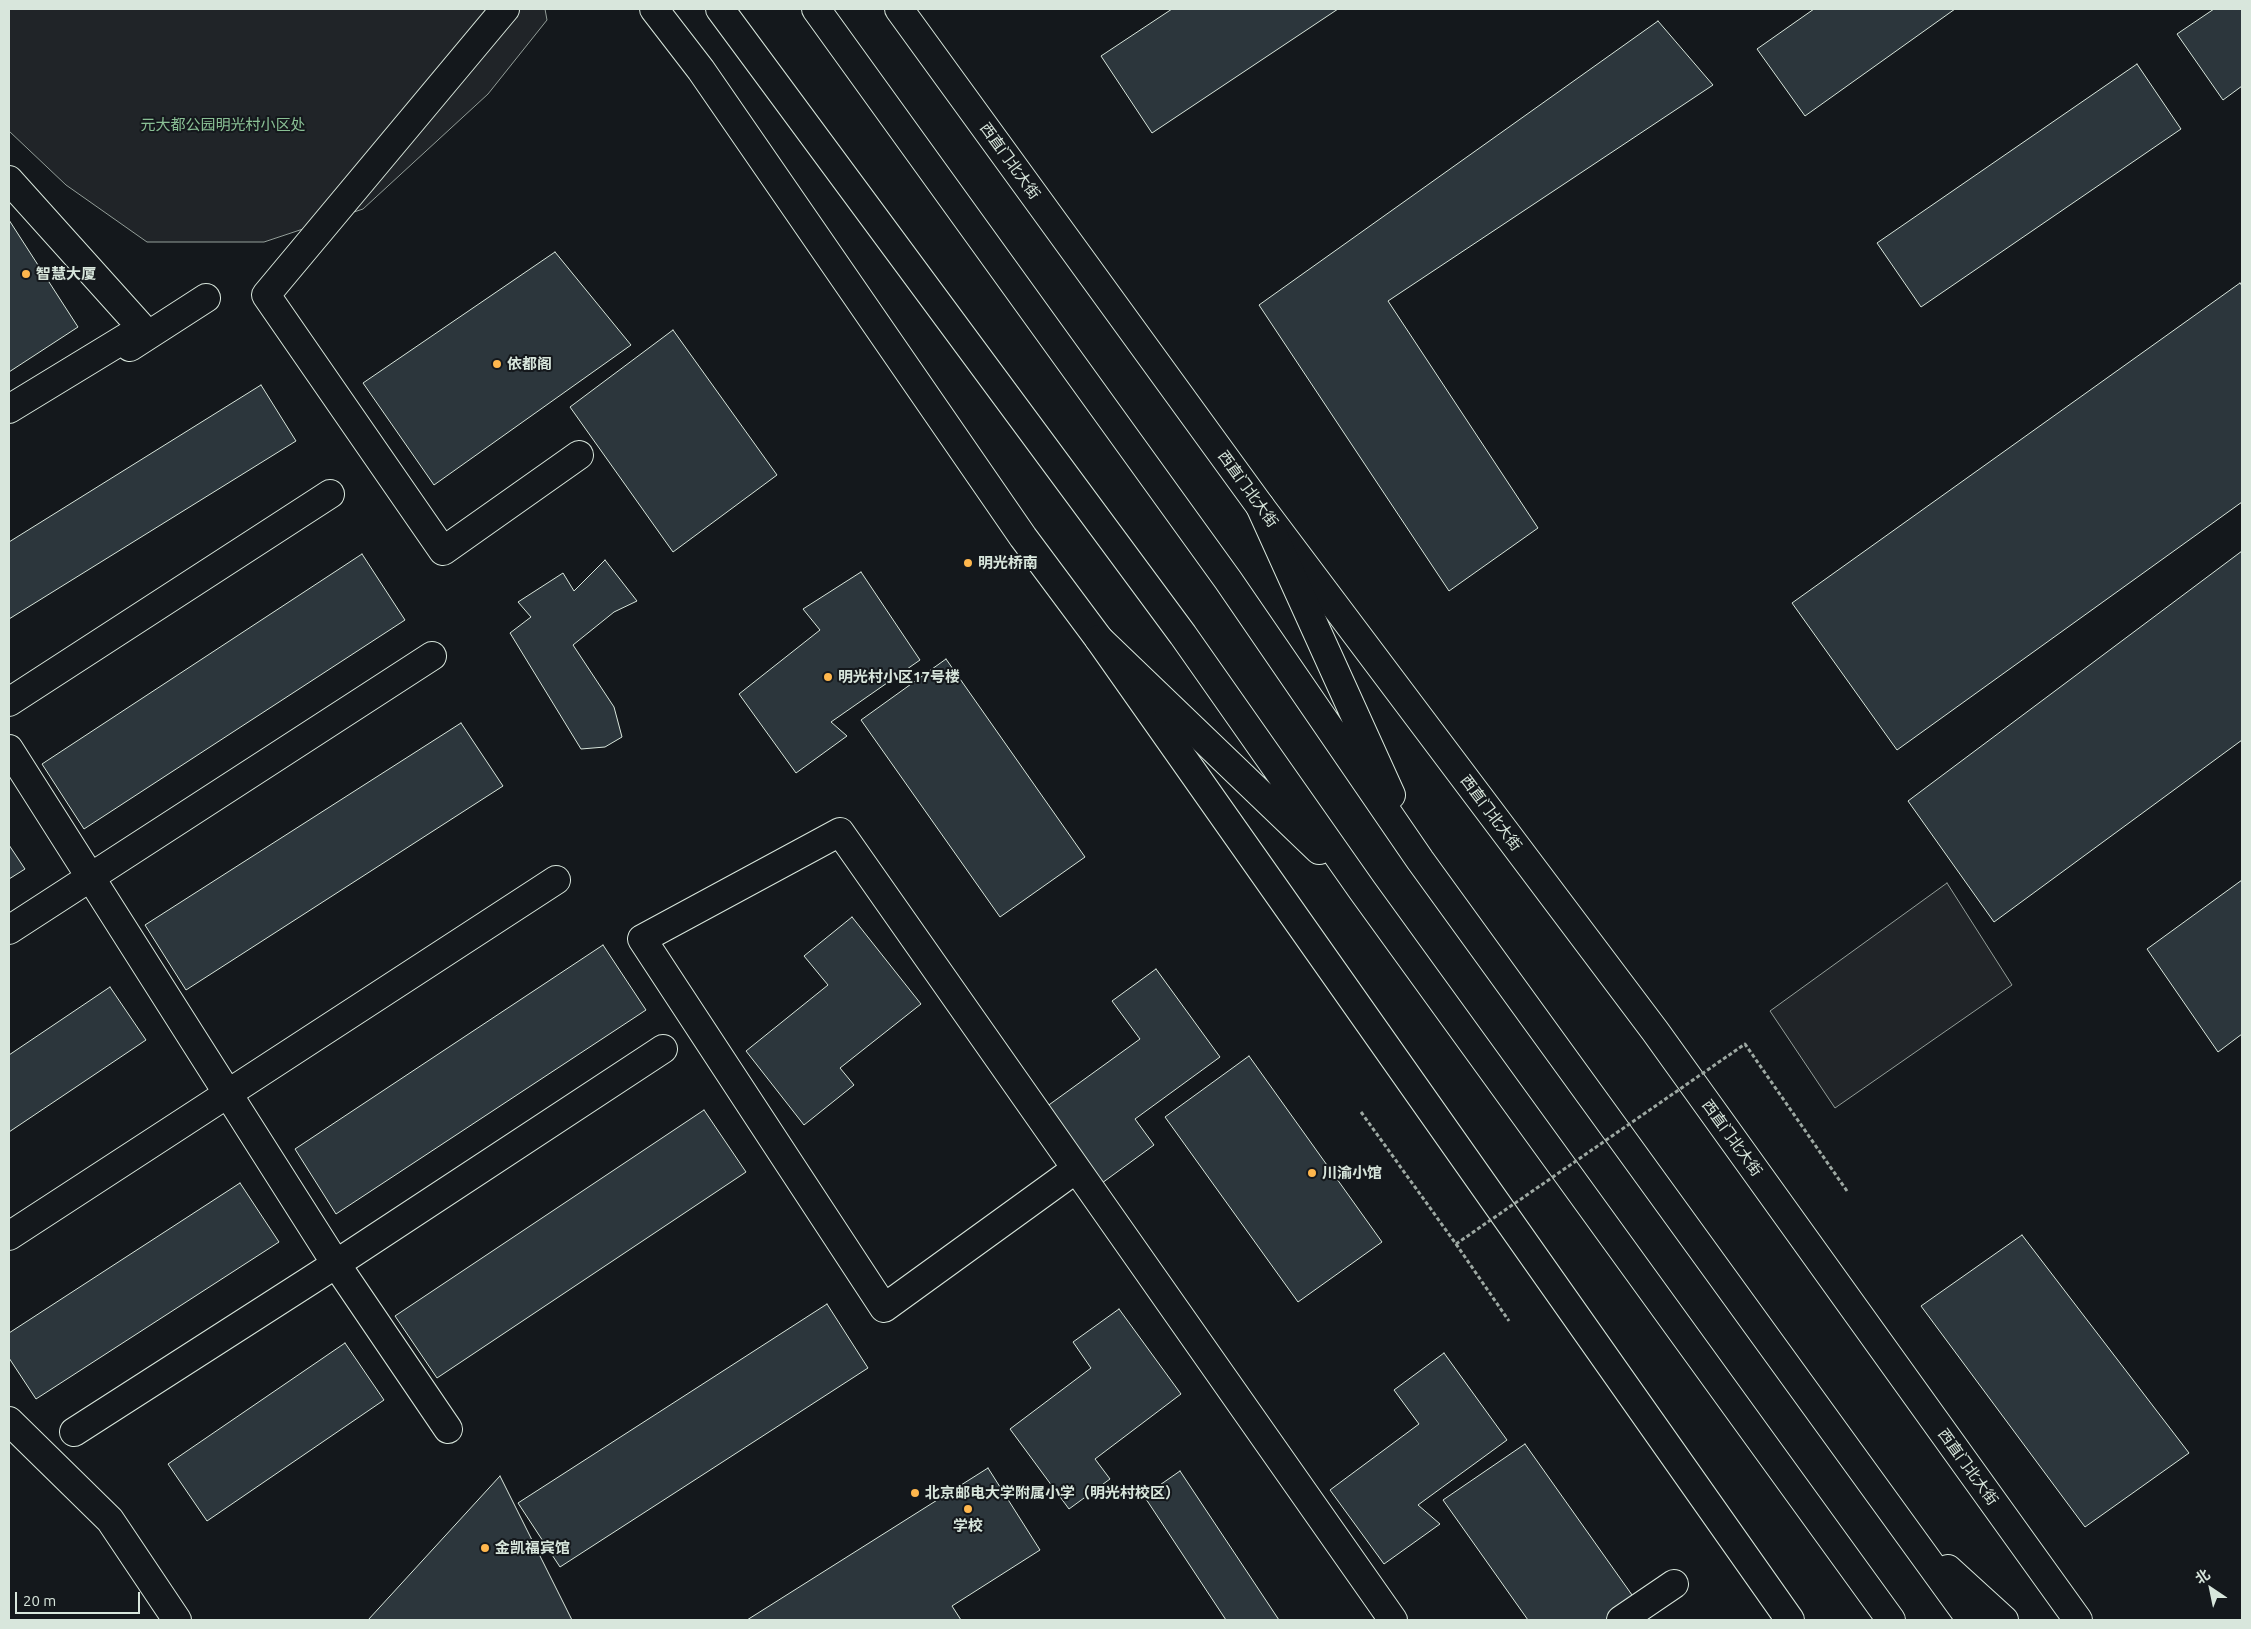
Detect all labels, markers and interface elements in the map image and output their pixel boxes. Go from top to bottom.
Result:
park label: 元大都公园明光村小区处 [141,116,305,134]
street label: 西直门北大街 [976,119,1044,203]
place label: 智慧大厦 [36,265,96,283]
marker: 智慧大厦 [20,268,32,280]
place label: 依都阁 [507,355,552,373]
marker: 依都阁 [491,358,503,370]
street label: 西直门北大街 [1214,447,1282,531]
place label: 明光桥南 [978,554,1038,572]
marker: 明光桥南 [962,557,974,569]
place label: 明光村小区17号楼 [838,668,960,686]
marker: 明光村小区17号楼 [822,671,834,683]
street label: 西直门北大街 [1457,772,1525,854]
street label: 西直门北大街 [1698,1096,1766,1180]
place label: 川渝小馆 [1322,1164,1382,1182]
marker: 川渝小馆 [1306,1167,1318,1179]
street label: 西直门北大街 [1934,1425,2002,1509]
place label: 北京邮电大学附属小学（明光村校区） [925,1484,1180,1502]
marker: 北京邮电大学附属小学（明光村校区） [909,1487,921,1499]
marker: 学校 [962,1503,974,1515]
place label: 学校 [953,1517,983,1535]
place label: 金凯福宾馆 [495,1539,570,1557]
marker: 金凯福宾馆 [479,1542,491,1554]
north arrow [2186,1564,2236,1614]
text: 北 [2192,1566,2213,1587]
scale bar [18,1582,142,1614]
text: 20 m [23,1592,56,1609]

